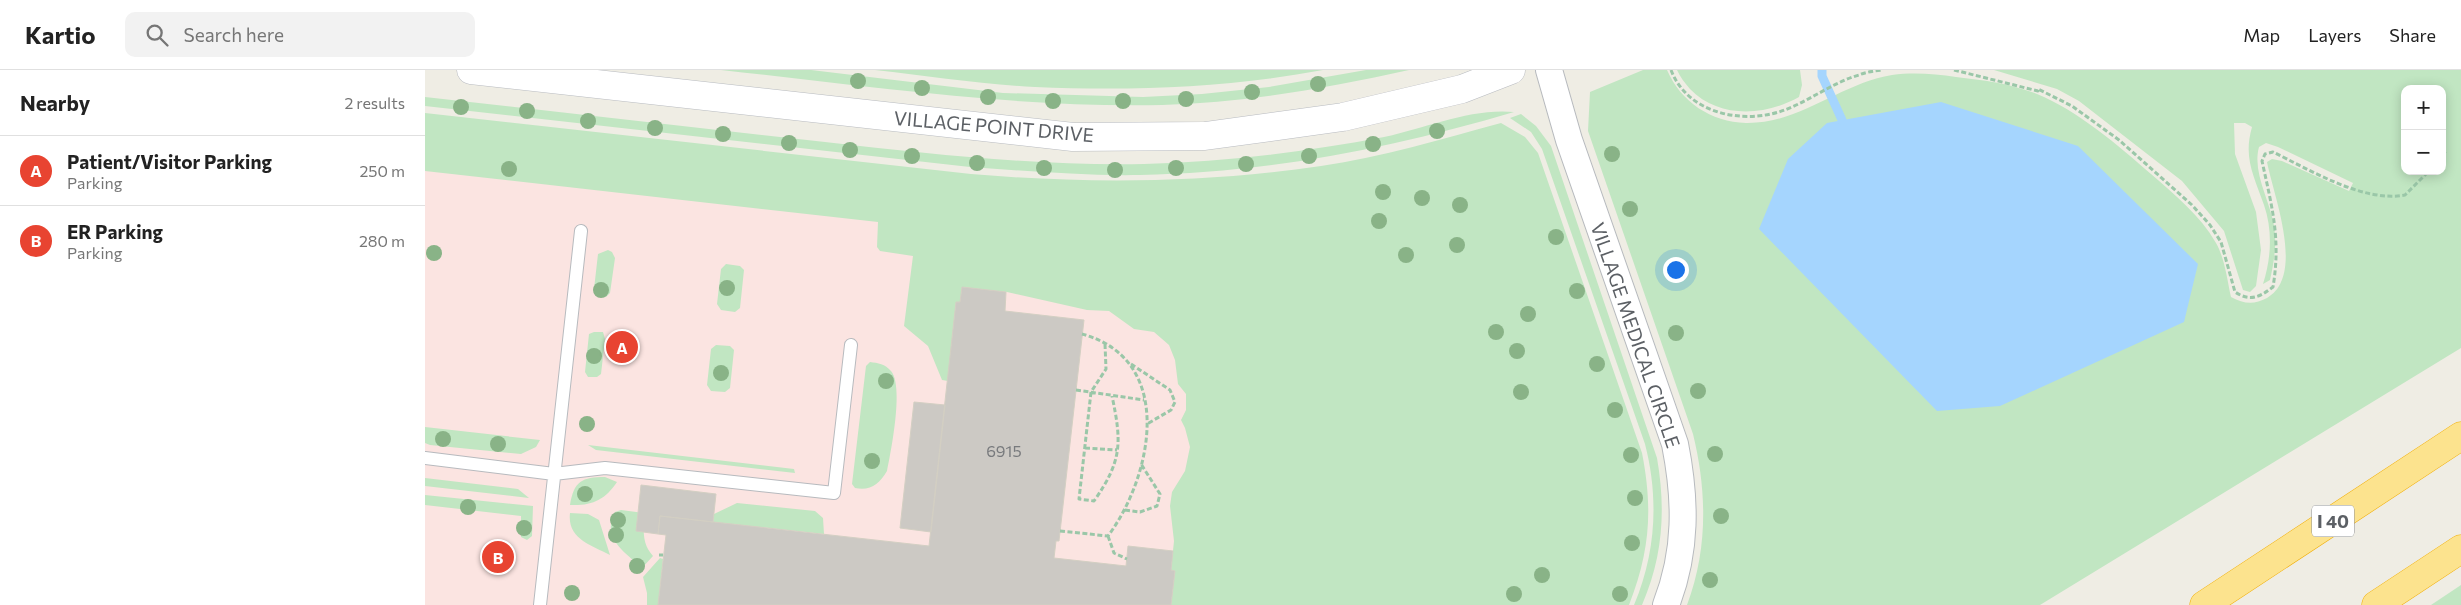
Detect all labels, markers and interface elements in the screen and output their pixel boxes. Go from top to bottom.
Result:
search box [125,12,475,57]
text: Kartio [25,20,95,49]
icon: search [143,21,171,49]
text: Search here [183,23,284,46]
text: Map [2243,24,2280,46]
text: Layers [2308,24,2361,46]
text: Share [2389,24,2436,46]
map controls [2401,85,2446,175]
button: + [2401,85,2446,130]
text: Nearby [20,90,90,115]
text: 2 results [344,93,405,112]
street label: VILLAGE POINT DRIVE [893,106,1095,146]
button: − [2401,130,2446,175]
text: Patient/Visitor Parking [67,150,272,173]
text: A [30,161,42,180]
text: 250 m [359,161,405,180]
text: Parking [67,173,122,192]
street label: VILLAGE MEDICAL CIRCLE [1587,219,1685,451]
text: ER Parking [67,220,163,243]
text: B [31,231,41,250]
text: 280 m [359,231,405,250]
text: Parking [67,243,122,262]
your location [1663,257,1689,283]
pin: A [606,328,638,366]
house number: 6915 [986,441,1022,460]
road number: I 40 [2312,506,2354,536]
pin: B [482,538,514,576]

